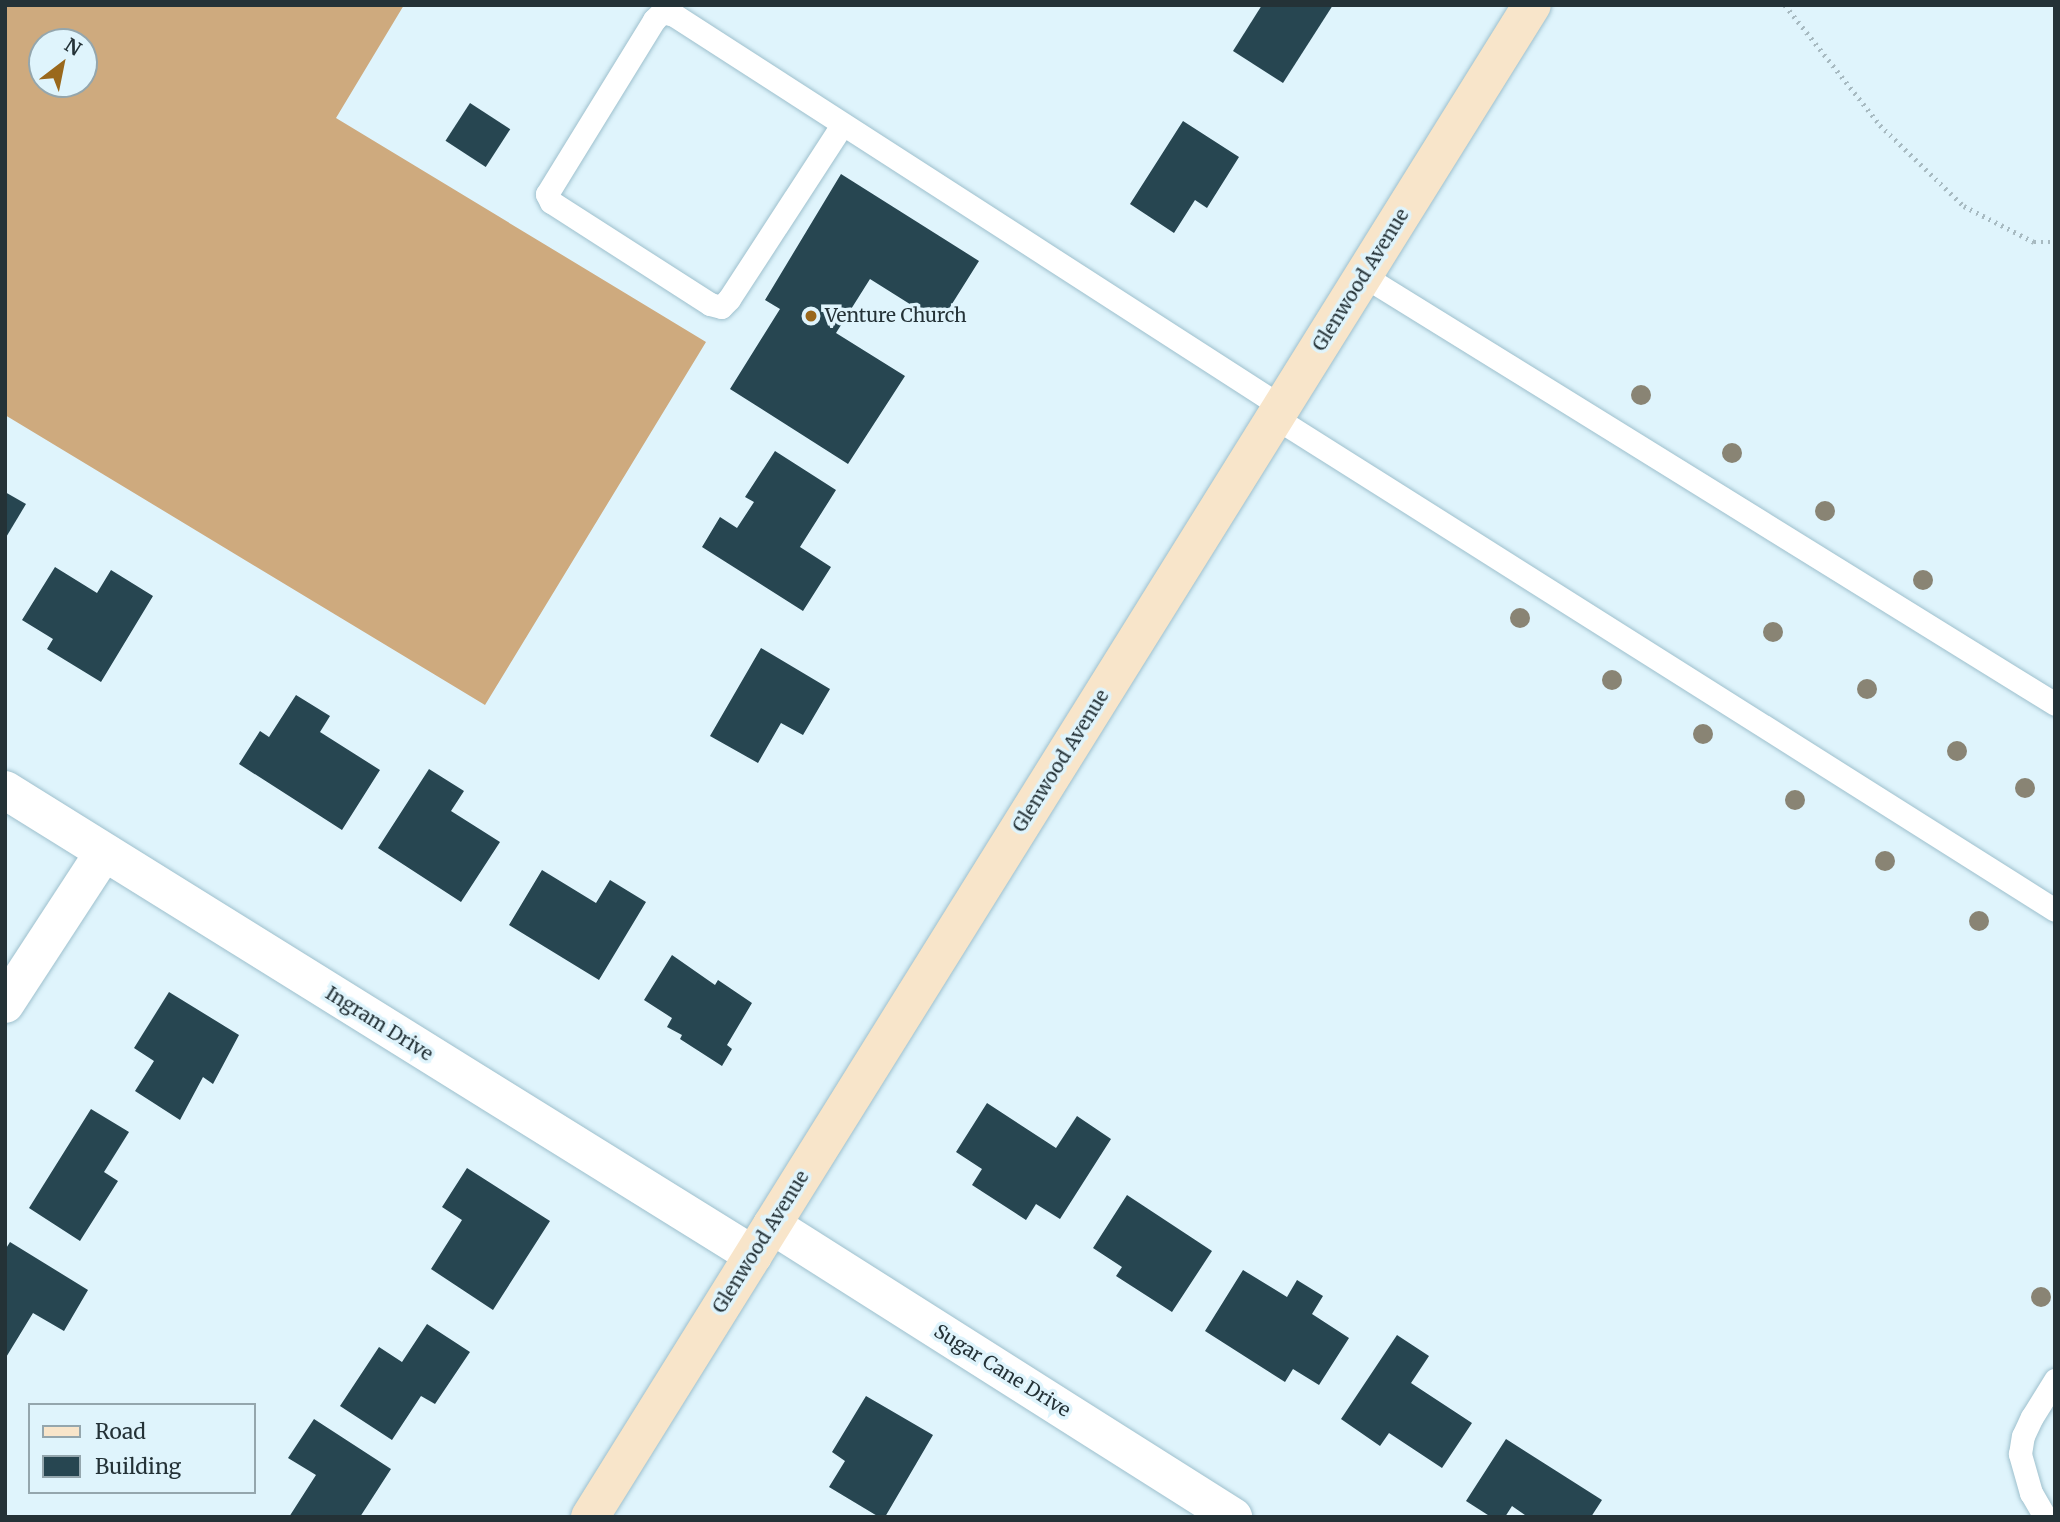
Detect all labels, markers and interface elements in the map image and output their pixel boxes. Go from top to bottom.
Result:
north arrow [28,28,98,98]
text: N [60,33,86,61]
street label: Glenwood Avenue [1308,205,1414,355]
place label: Venture Church [825,305,967,327]
marker: Venture Church [803,308,819,324]
street label: Glenwood Avenue [1008,686,1114,836]
street label: Ingram Drive [321,982,437,1066]
street label: Glenwood Avenue [708,1167,814,1317]
street label: Sugar Cane Drive [930,1320,1074,1422]
legend [28,1403,256,1494]
text: Road [95,1418,146,1445]
text: Building [95,1453,181,1480]

